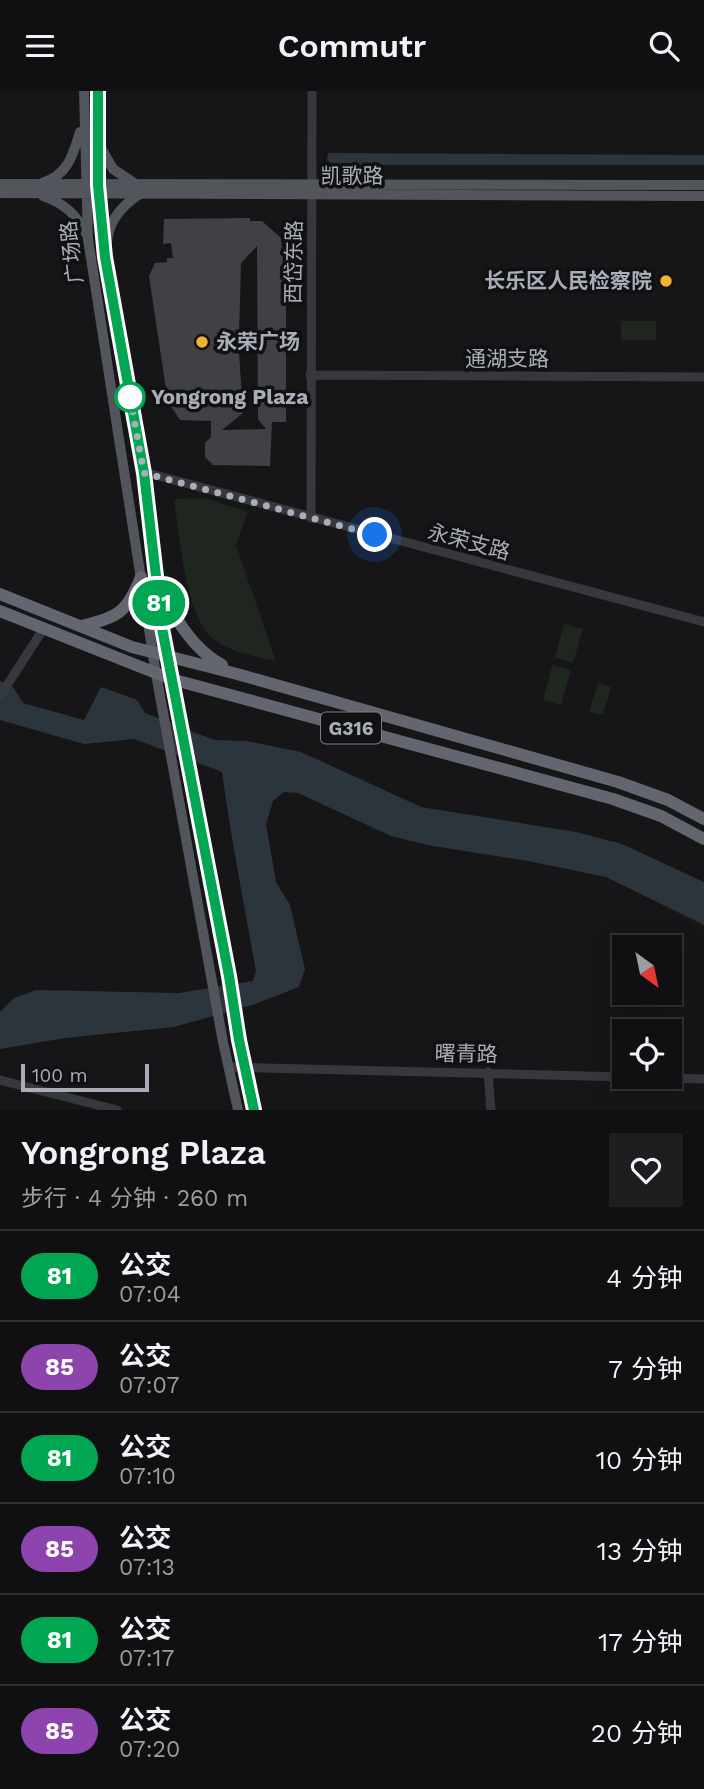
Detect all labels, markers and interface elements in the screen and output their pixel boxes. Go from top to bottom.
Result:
icon: menu [21,27,59,65]
text: Commutr [278,27,426,65]
icon: search [645,27,683,65]
street label: 凯歌路 [321,163,384,188]
street label: 广场路 [55,219,88,285]
street label: 西岱东路 [280,220,307,304]
place label: 长乐区人民检察院 [484,268,652,293]
marker: 长乐区人民检察院 [658,273,674,289]
place label: 永荣广场 [216,329,300,354]
marker: 永荣广场 [194,334,210,350]
street label: 通湖支路 [465,346,549,371]
marker: Yongrong Plaza [115,382,145,412]
place label: Yongrong Plaza [151,384,309,409]
your location [357,517,392,552]
street label: 永荣支路 [425,519,513,564]
line badge: 81 [128,580,190,626]
text: 81 [146,589,172,617]
road number: G316 [321,713,381,743]
north arrow [612,935,682,1005]
map controls [612,935,682,1089]
button: locate [612,1019,682,1089]
street label: 曙青路 [434,1040,498,1067]
scale bar [21,1061,149,1093]
text: 100 m [32,1064,88,1087]
text: Yongrong Plaza [21,1133,266,1172]
button: heart [609,1133,683,1207]
text: 步行 · 4 分钟 · 260 m [21,1185,248,1212]
text: 公交 [119,1250,171,1280]
text: 81 [47,1262,72,1290]
text: 4 分钟 [606,1263,683,1293]
text: 07:04 [119,1281,181,1308]
text: 公交 [119,1341,171,1371]
text: 85 [45,1353,74,1381]
text: 7 分钟 [608,1354,683,1384]
text: 07:07 [119,1372,179,1399]
text: 公交 [119,1432,171,1462]
text: 81 [47,1444,72,1472]
text: 10 分钟 [596,1445,683,1475]
text: 07:10 [119,1463,176,1490]
text: 公交 [119,1523,171,1553]
text: 85 [45,1535,74,1563]
text: 13 分钟 [597,1536,683,1566]
text: 07:13 [119,1554,175,1581]
text: 公交 [119,1614,171,1644]
text: 81 [47,1626,72,1654]
text: 17 分钟 [598,1627,683,1657]
text: 07:17 [119,1645,174,1672]
text: 公交 [119,1705,171,1735]
text: 85 [45,1717,74,1745]
text: 20 分钟 [591,1718,683,1748]
text: 07:20 [119,1736,180,1763]

